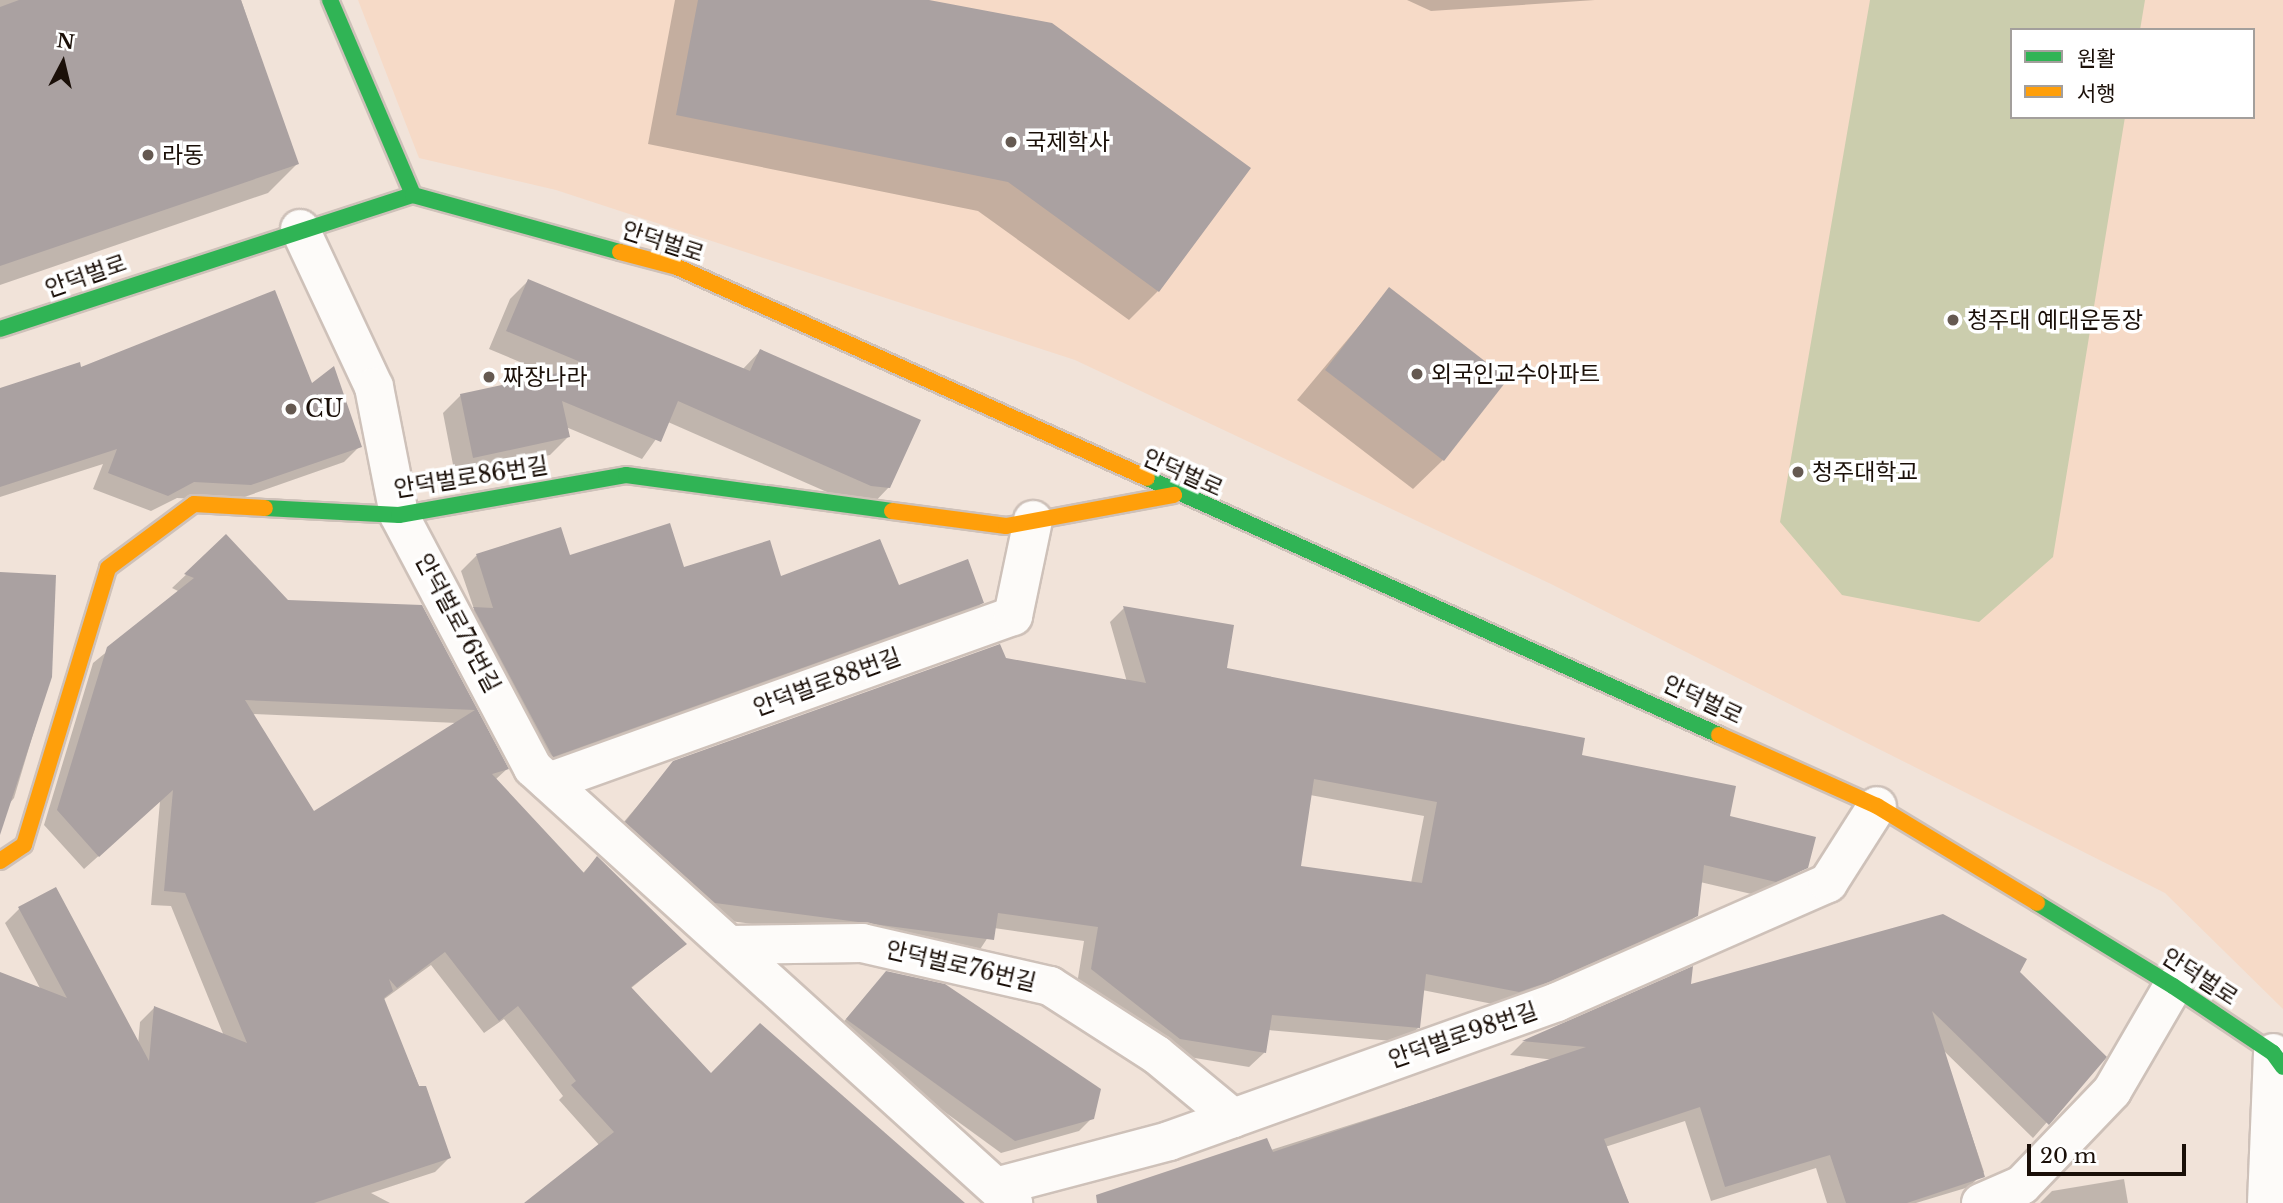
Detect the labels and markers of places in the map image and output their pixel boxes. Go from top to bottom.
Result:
place label: 국제학사 [1025,128,1110,156]
marker: 국제학사 [1003,134,1019,150]
place label: 라동 [162,141,204,169]
marker: 라동 [140,147,156,163]
place label: 청주대 예대운동장 [1967,306,2143,334]
marker: 청주대 예대운동장 [1945,312,1961,328]
place label: 외국인교수아파트 [1431,360,1600,388]
place label: 짜장나라 [503,363,588,391]
marker: 외국인교수아파트 [1409,366,1425,382]
marker: 짜장나라 [481,369,497,385]
place label: CU [305,395,343,423]
marker: CU [283,401,299,417]
place label: 청주대학교 [1812,458,1918,486]
marker: 청주대학교 [1790,464,1806,480]

